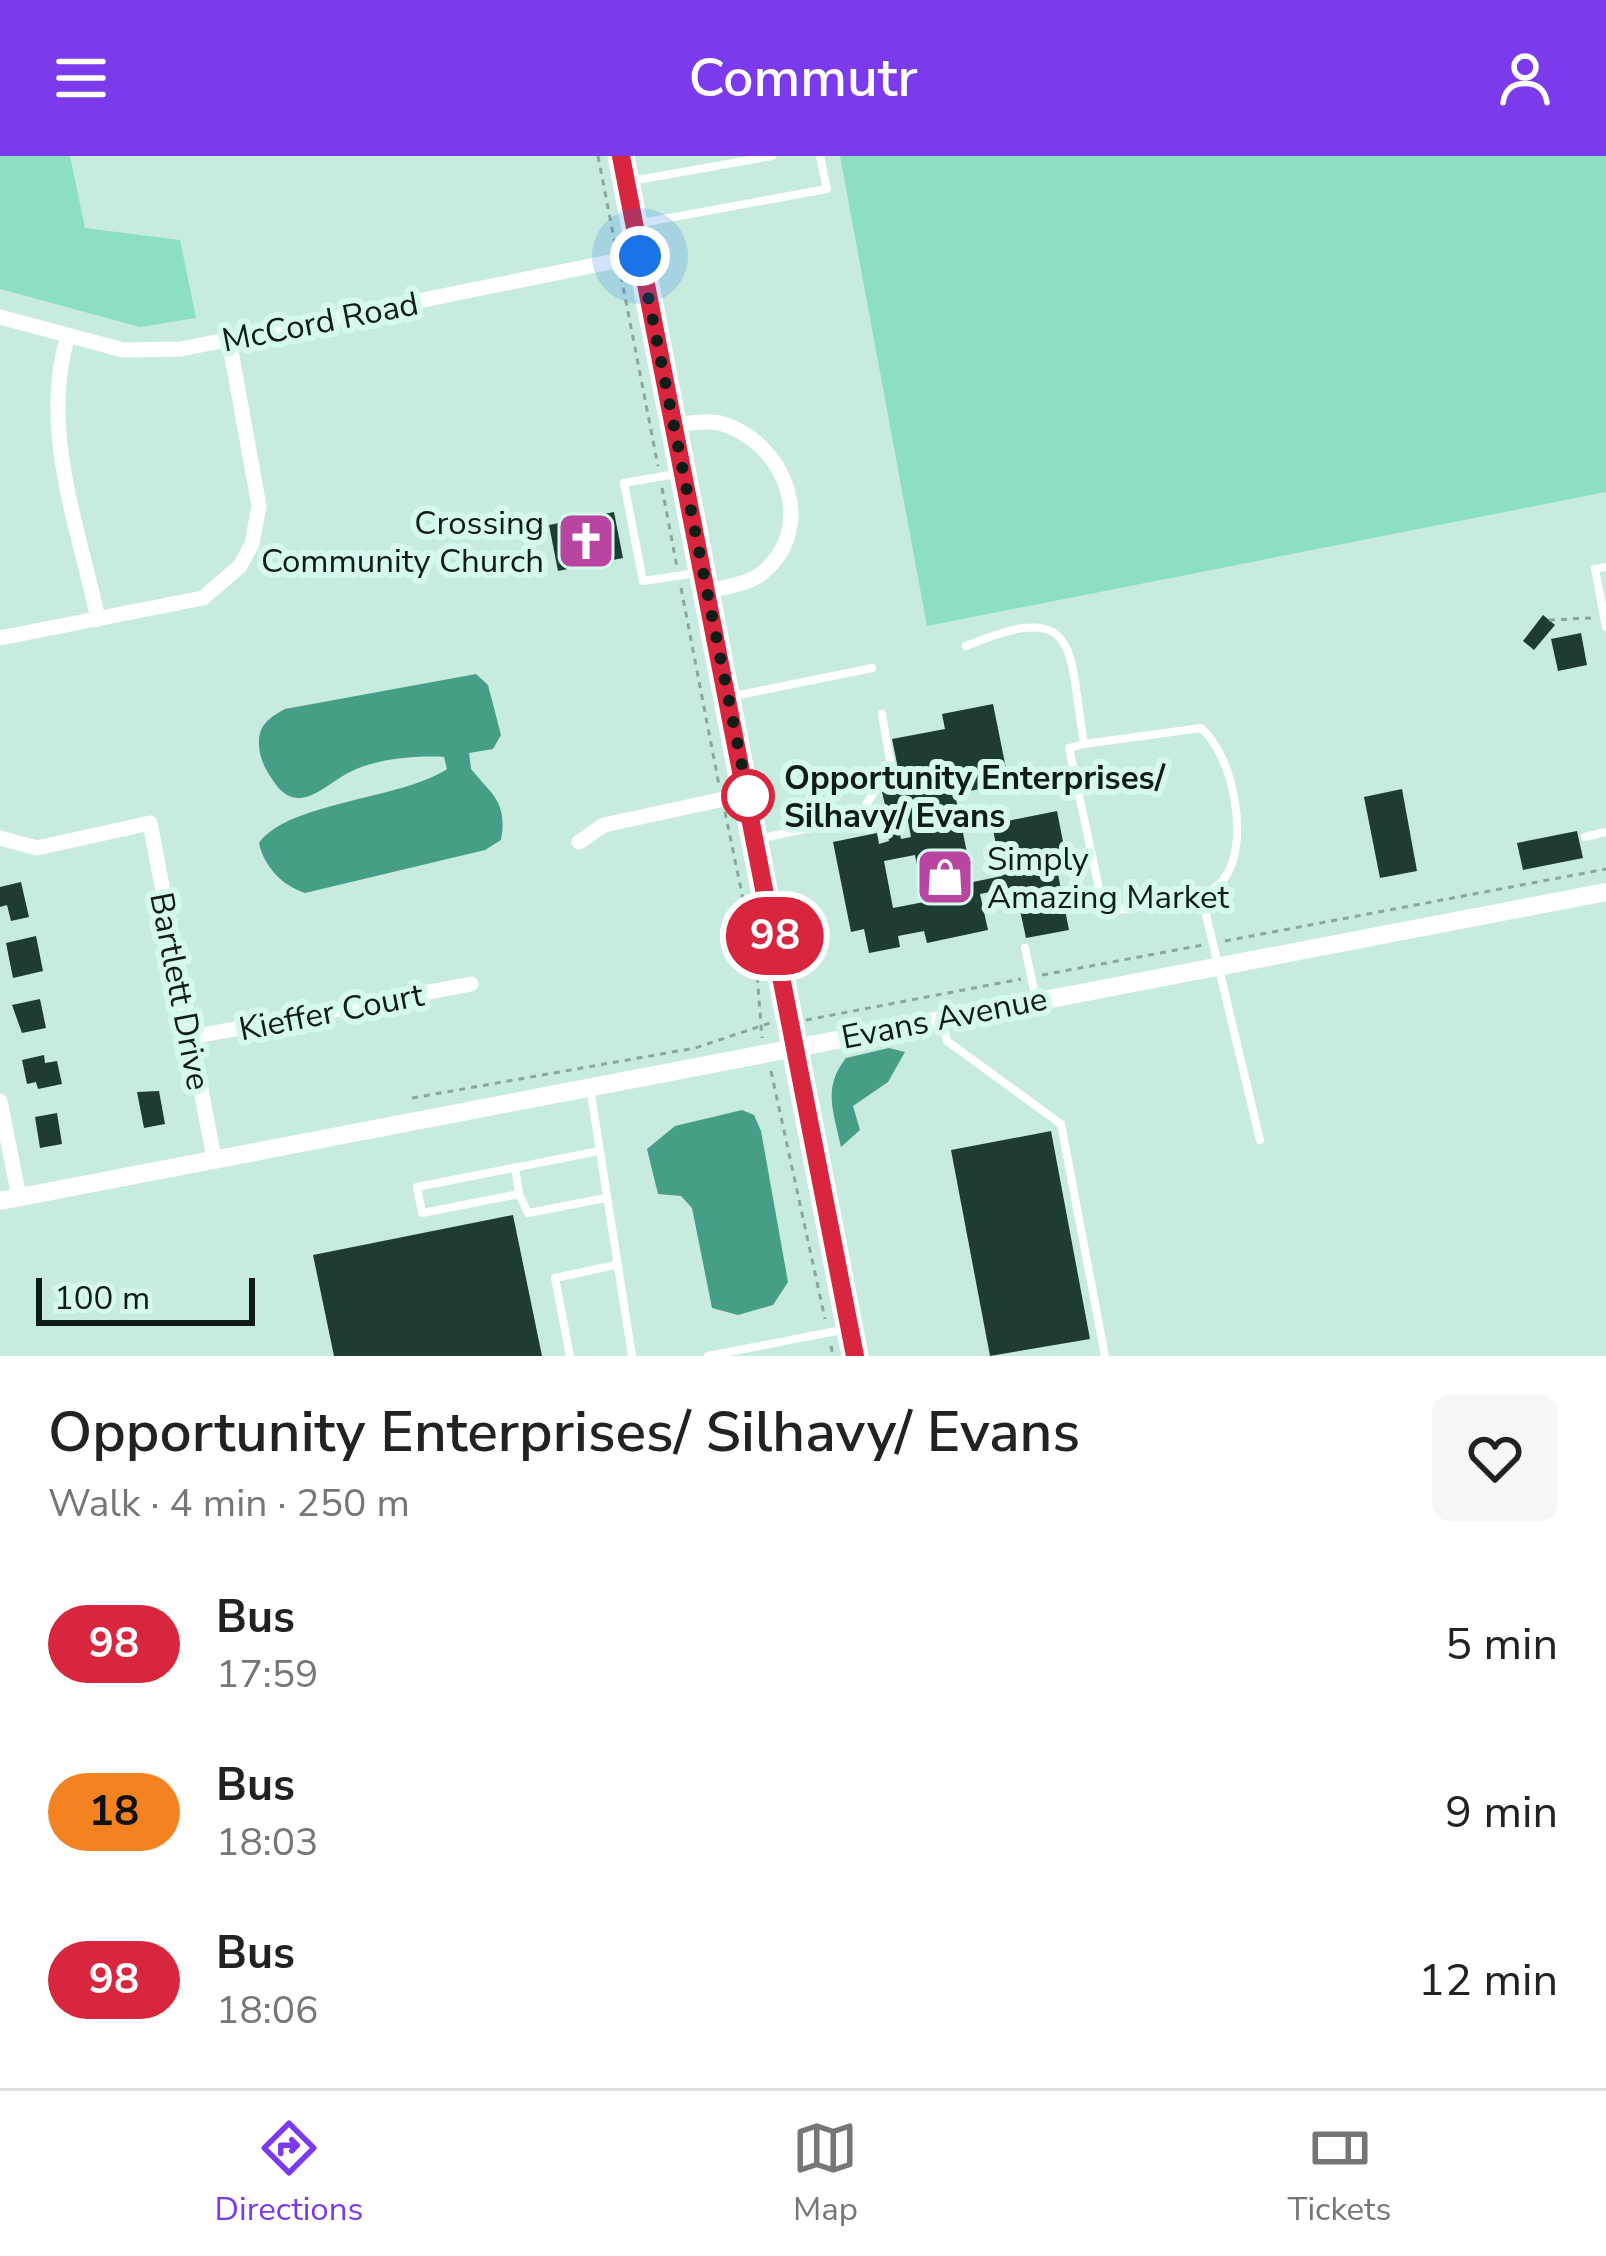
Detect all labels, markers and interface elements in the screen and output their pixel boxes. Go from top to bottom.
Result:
text: Commutr [688,41,918,115]
icon: menu [48,45,114,111]
icon: person [1492,45,1558,111]
your location [610,226,670,286]
street label: McCord Road [218,281,422,364]
place label: Crossing Community Church [261,501,544,584]
church icon: Crossing Community Church [555,510,617,572]
place label: Opportunity Enterprises/ Silhavy/ Evans [784,756,1166,839]
marker: Opportunity Enterprises/ Silhavy/ Evans [723,771,773,821]
place label: Simply Amazing Market [987,837,1229,920]
shop icon: Simply Amazing Market [914,846,976,908]
street label: Bartlett Drive [138,889,221,1094]
line badge: 98 [721,897,829,975]
text: 98 [750,907,800,964]
street label: Kieffer Court [235,972,428,1052]
street label: Evans Avenue [838,976,1051,1060]
scale bar [36,1272,255,1325]
text: 100 m [54,1276,150,1321]
text: Opportunity Enterprises/ Silhavy/ Evans [48,1393,1080,1471]
button: heart [1432,1395,1558,1521]
text: Walk · 4 min · 250 m [48,1477,410,1530]
text: Bus [216,1587,295,1648]
text: 5 min [1445,1614,1558,1675]
text: 98 [89,1615,139,1672]
text: 17:59 [216,1648,319,1701]
text: Bus [216,1755,295,1816]
text: 9 min [1445,1782,1558,1843]
text: 18 [89,1783,139,1840]
text: 18:03 [216,1816,319,1869]
text: Bus [216,1923,295,1984]
text: 12 min [1418,1950,1558,2011]
text: 98 [89,1951,139,2008]
text: 18:06 [216,1984,319,2037]
tab: Directions [215,2115,363,2232]
tab: Map [792,2115,858,2232]
tab: Tickets [1288,2115,1391,2232]

